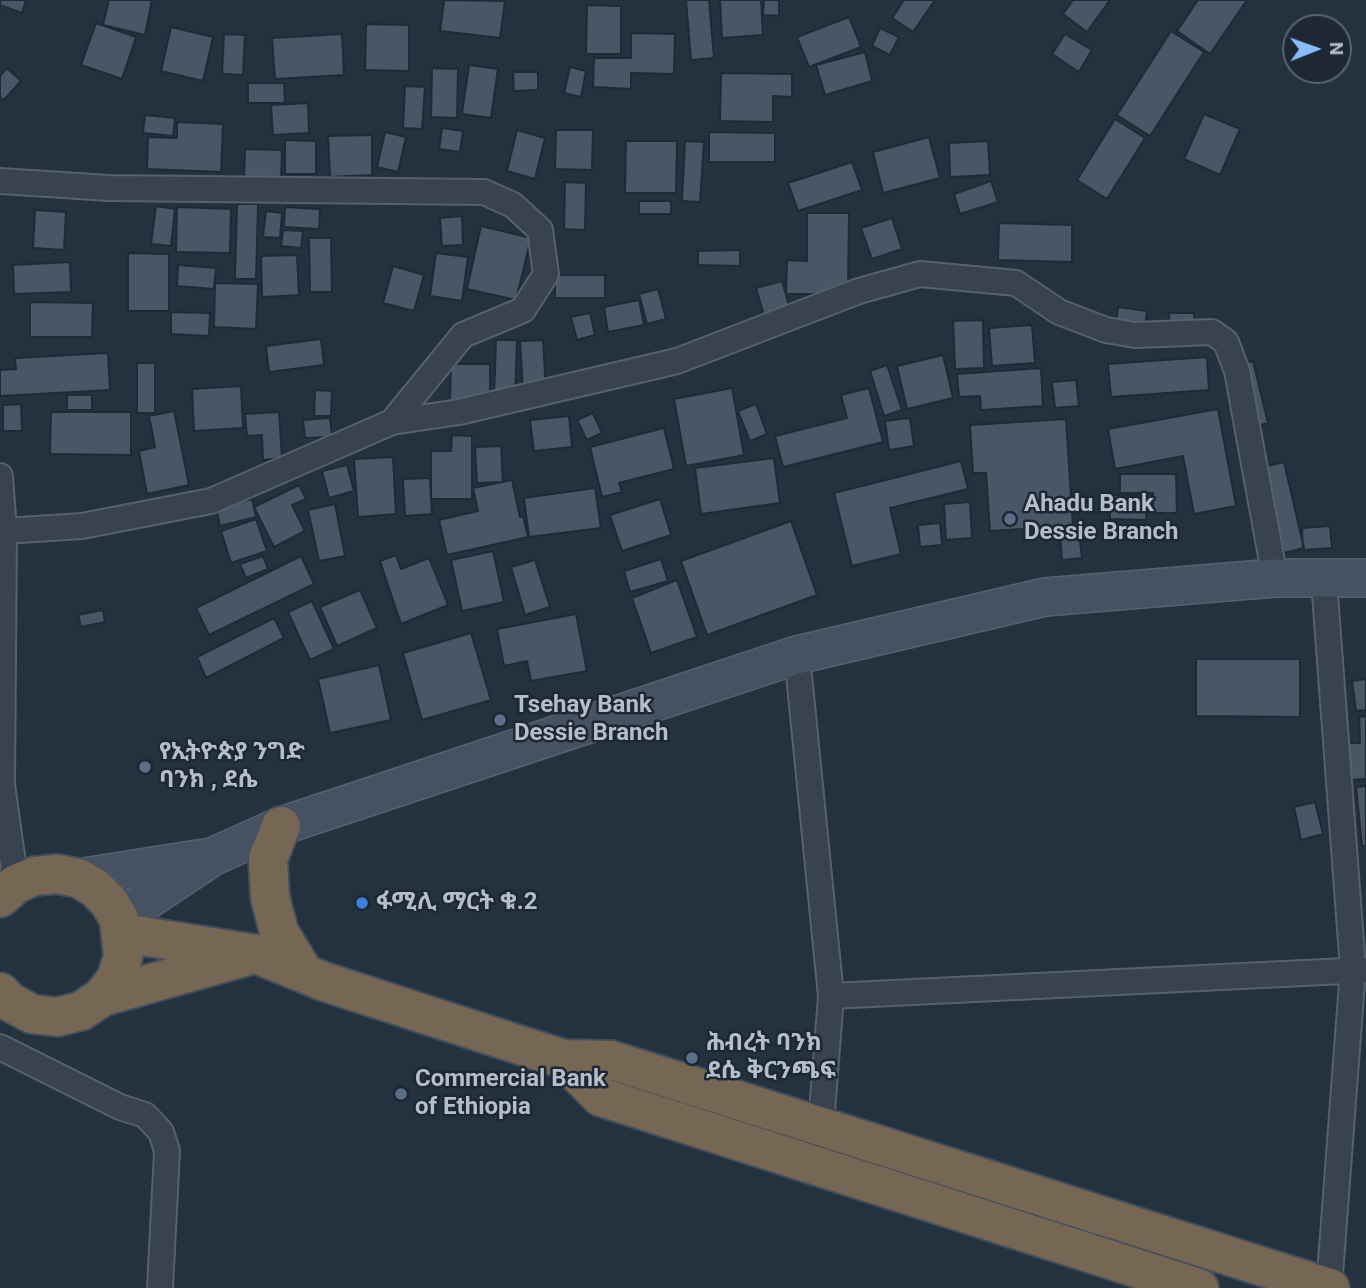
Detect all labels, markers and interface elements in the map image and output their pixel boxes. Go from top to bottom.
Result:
north arrow [1282,14,1352,84]
text: N [1325,42,1348,56]
place label: Ahadu Bank Dessie Branch [1024,491,1178,547]
marker: Ahadu Bank Dessie Branch [1002,511,1018,527]
place label: Tsehay Bank Dessie Branch [514,692,668,748]
marker: Tsehay Bank Dessie Branch [492,712,508,728]
place label: የኢትዮጵያ ንግድ ባንክ , ደሴ [159,739,305,795]
marker: የኢትዮጵያ ንግድ ባንክ , ደሴ [137,759,153,775]
place label: ፋሚሊ ማርት ቁ.2 [376,889,538,917]
marker: ፋሚሊ ማርት ቁ.2 [354,895,370,911]
place label: ሕብረት ባንክ ደሴ ቅርንጫፍ [706,1030,836,1086]
marker: ሕብረት ባንክ ደሴ ቅርንጫፍ [684,1050,700,1066]
place label: Commercial Bank of Ethiopia [415,1066,606,1122]
marker: Commercial Bank of Ethiopia [393,1086,409,1102]

